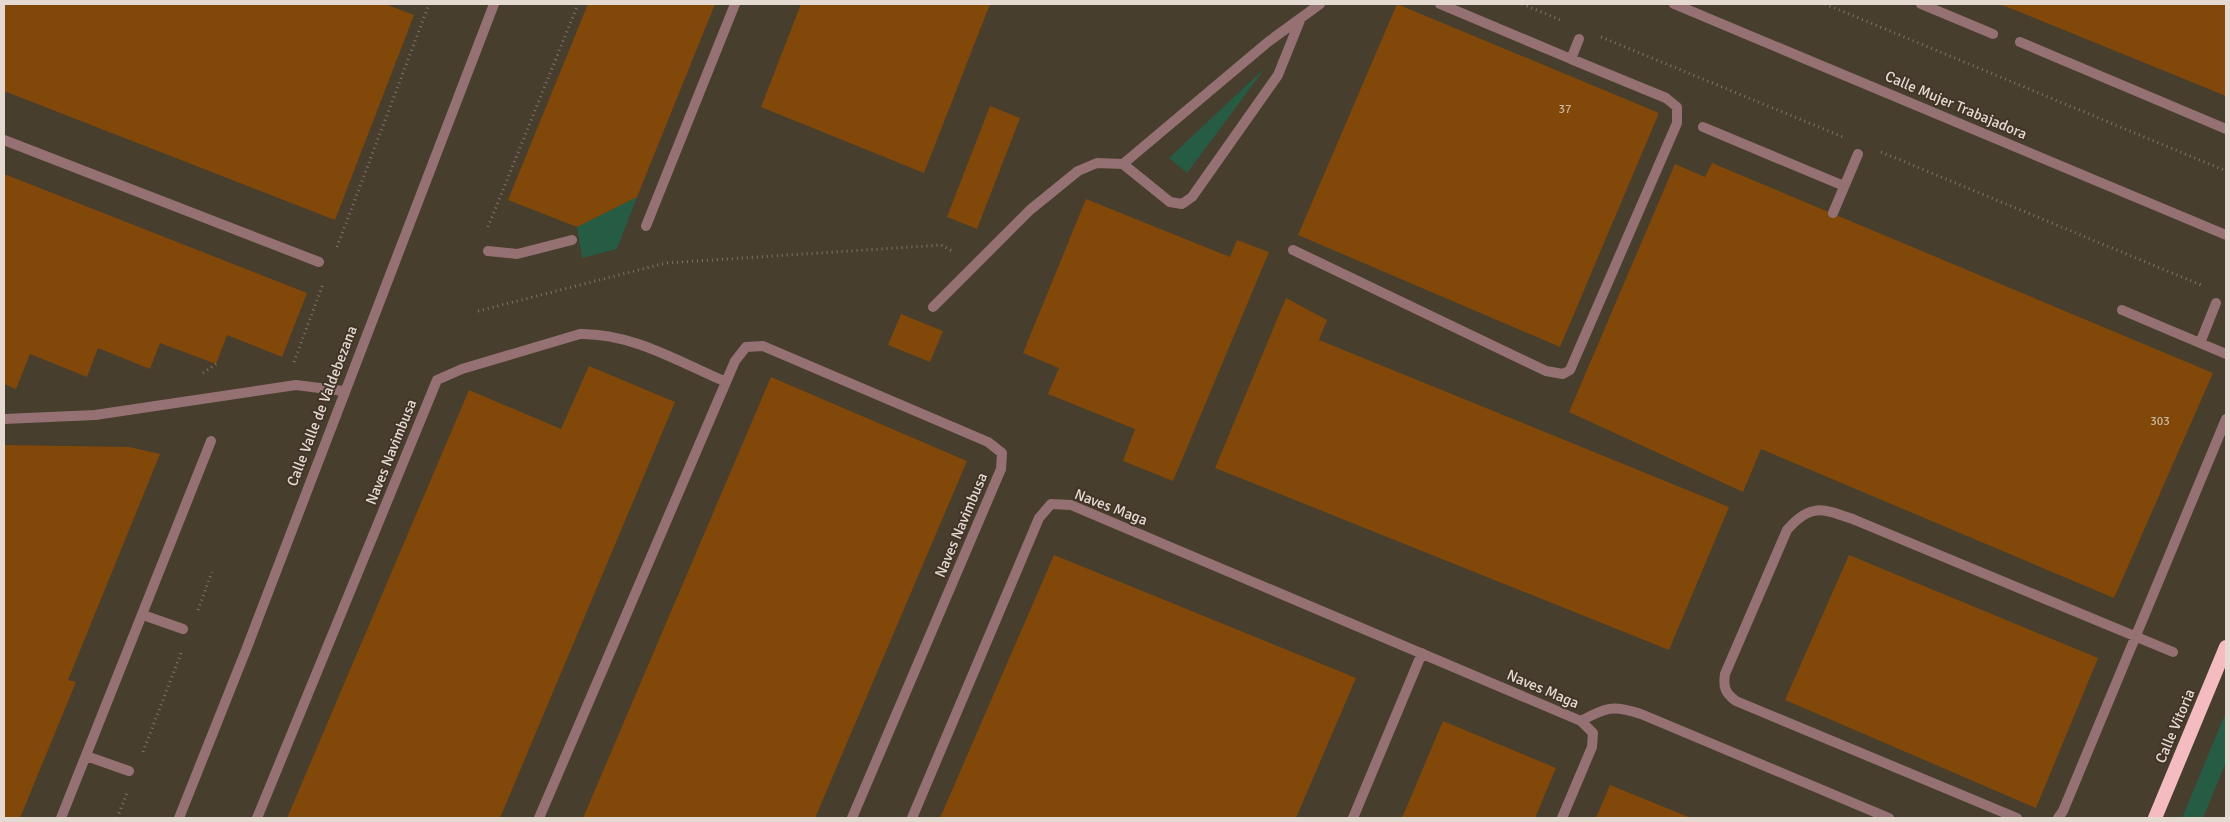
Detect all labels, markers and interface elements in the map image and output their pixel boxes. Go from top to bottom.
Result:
street label: Calle Mujer Trabajadora [1882,67,2030,143]
house number: 37 [1559,102,1571,117]
street label: Calle Valle de Valdebezana [283,323,361,489]
street label: Naves Navimbusa [362,397,420,507]
house number: 303 [2150,414,2170,429]
street label: Naves Navimbusa [931,470,991,580]
street label: Naves Maga [1072,485,1150,529]
street label: Naves Maga [1504,666,1582,712]
street label: Calle Vitoria [2151,686,2199,766]

